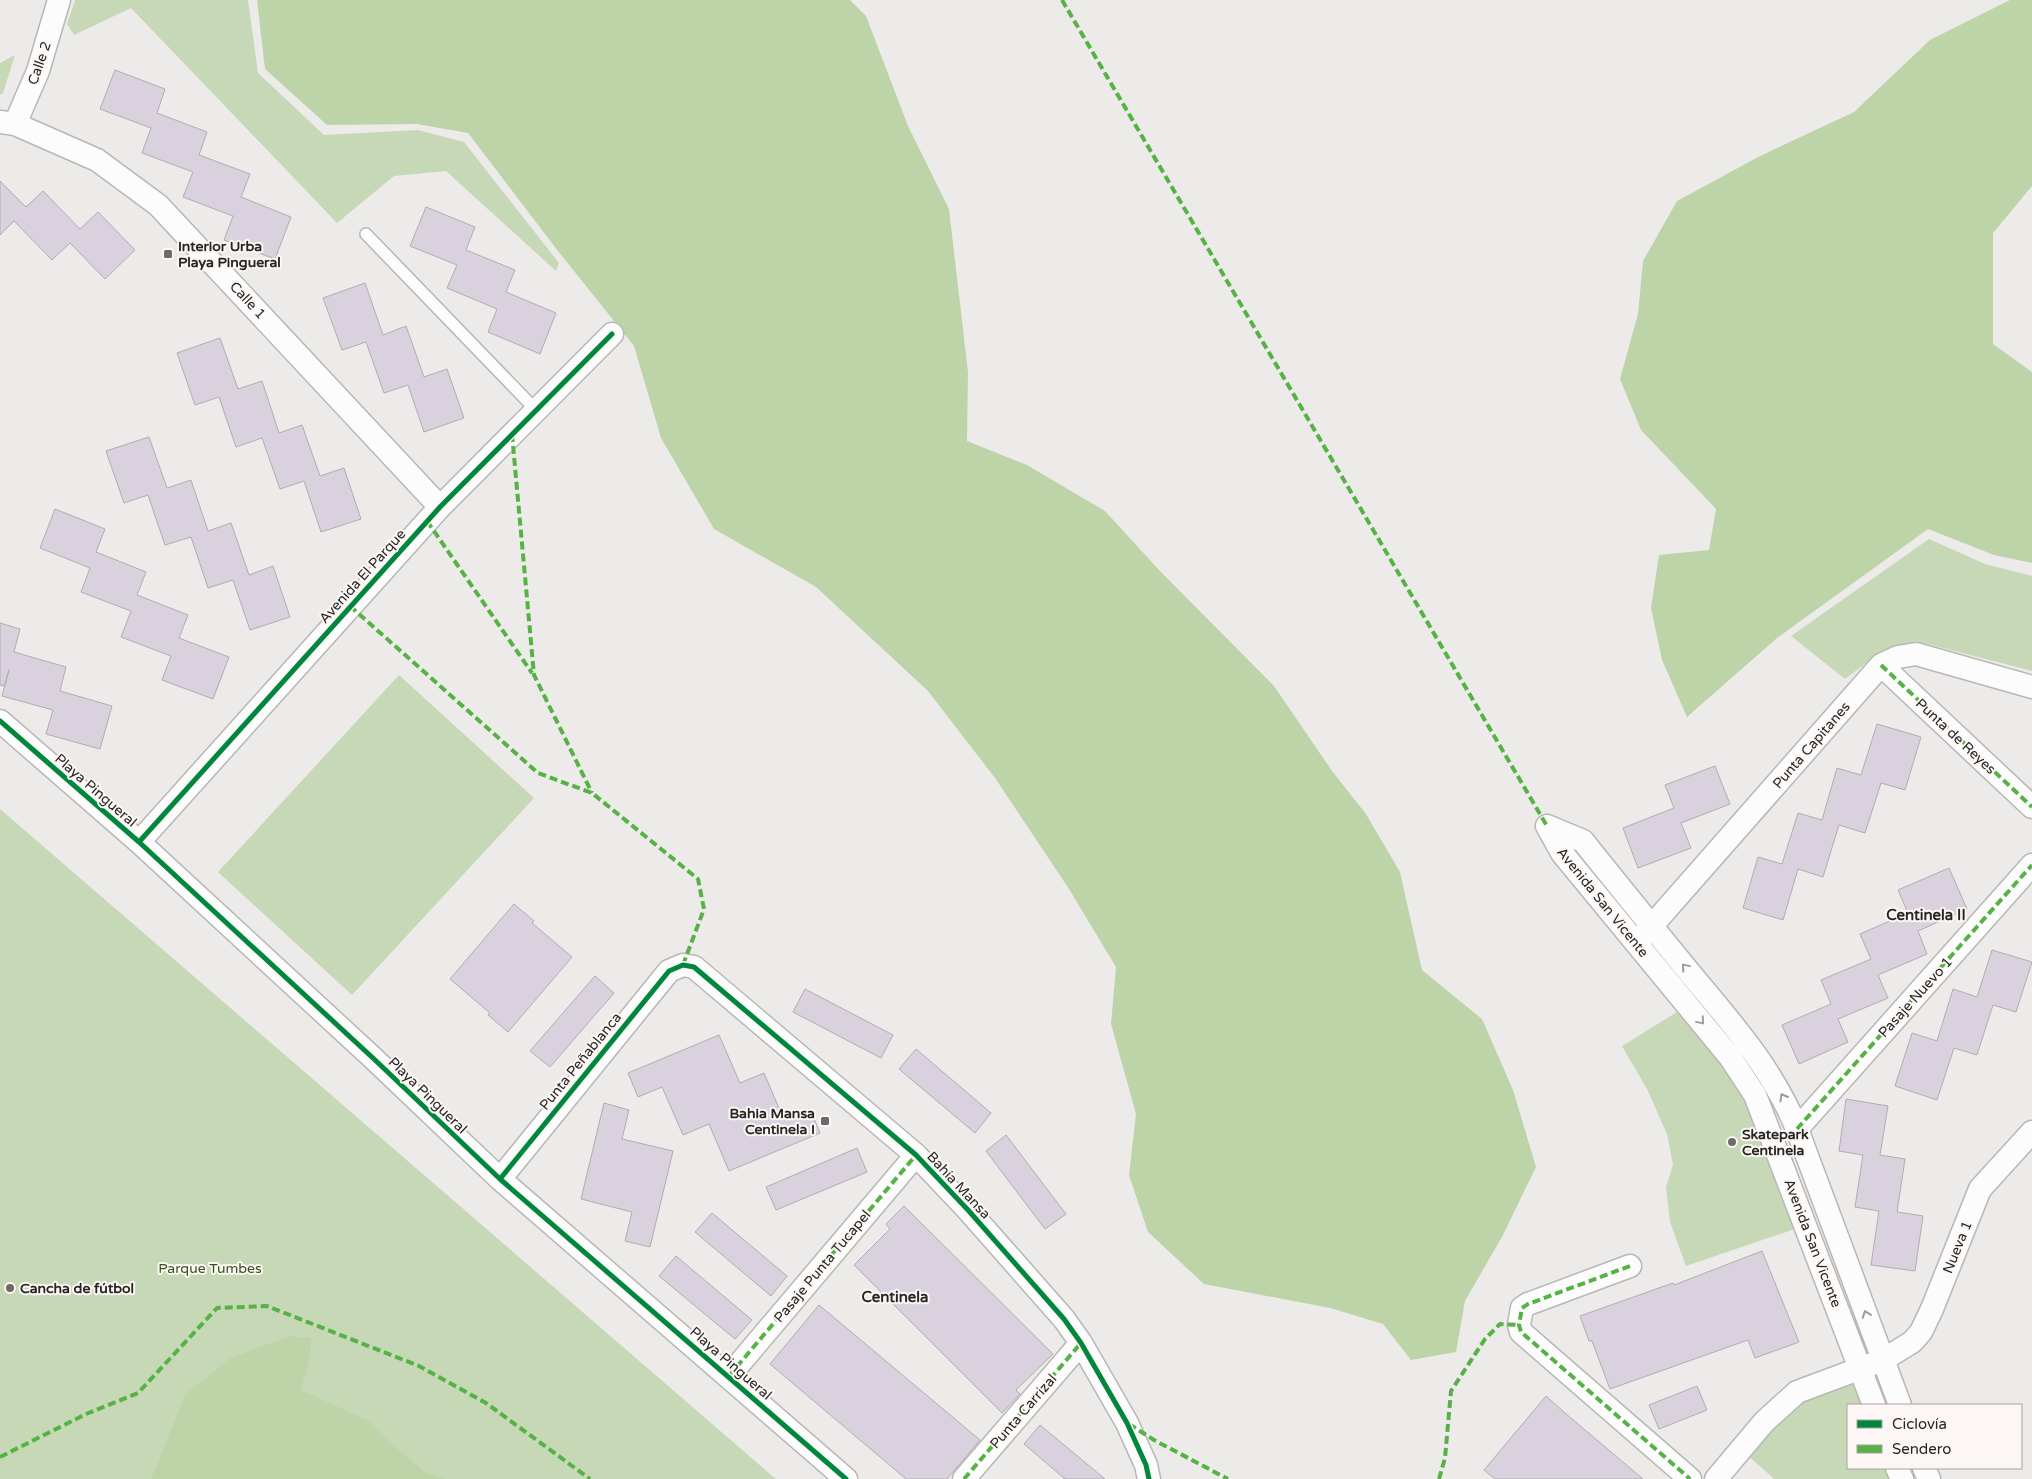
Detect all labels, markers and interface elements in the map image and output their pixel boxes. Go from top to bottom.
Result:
street label: Calle 2 [24,39,55,87]
place label: Interior Urba Playa Pingueral [178,238,281,271]
marker: Interior Urba Playa Pingueral [162,248,174,260]
street label: Calle 1 [226,278,269,323]
street label: Avenida El Parque [316,526,409,627]
street label: Punta de Reyes [1912,695,1999,778]
street label: Punta Capitanes [1769,698,1854,792]
street label: Playa Pingueral [51,750,140,831]
street label: Avenida San Vicente [1553,844,1652,961]
district label: Centinela II [1886,906,1966,924]
street label: Pasaje Nuevo 1 [1875,954,1956,1041]
one-way arrow [1683,964,1691,973]
street label: Punta Peñablanca [536,1009,625,1114]
one-way arrow [1695,1016,1704,1025]
street label: Playa Pingueral [385,1054,471,1137]
one-way arrow [1779,1093,1789,1102]
place label: Bahia Mansa Centinela I [729,1105,815,1138]
marker: Bahia Mansa Centinela I [819,1115,831,1127]
place label: Skatepark Centinela [1742,1126,1809,1159]
marker: Skatepark Centinela [1726,1136,1738,1148]
street label: Bahía Mansa [923,1148,994,1222]
street label: Avenida San Vicente [1780,1177,1845,1310]
street label: Pasaje Punta Tucapel [770,1207,874,1326]
street label: Nueva 1 [1939,1218,1976,1276]
park label: Parque Tumbes [158,1260,262,1277]
place label: Cancha de fútbol [20,1280,134,1297]
marker: Cancha de fútbol [4,1282,16,1294]
district label: Centinela [862,1288,928,1306]
one-way arrow [1862,1310,1872,1319]
street label: Playa Pingueral [686,1323,775,1404]
street label: Punta Carrizal [986,1371,1060,1452]
legend [1847,1404,2022,1469]
text: Ciclovía [1892,1415,1947,1433]
text: Sendero [1892,1440,1951,1458]

